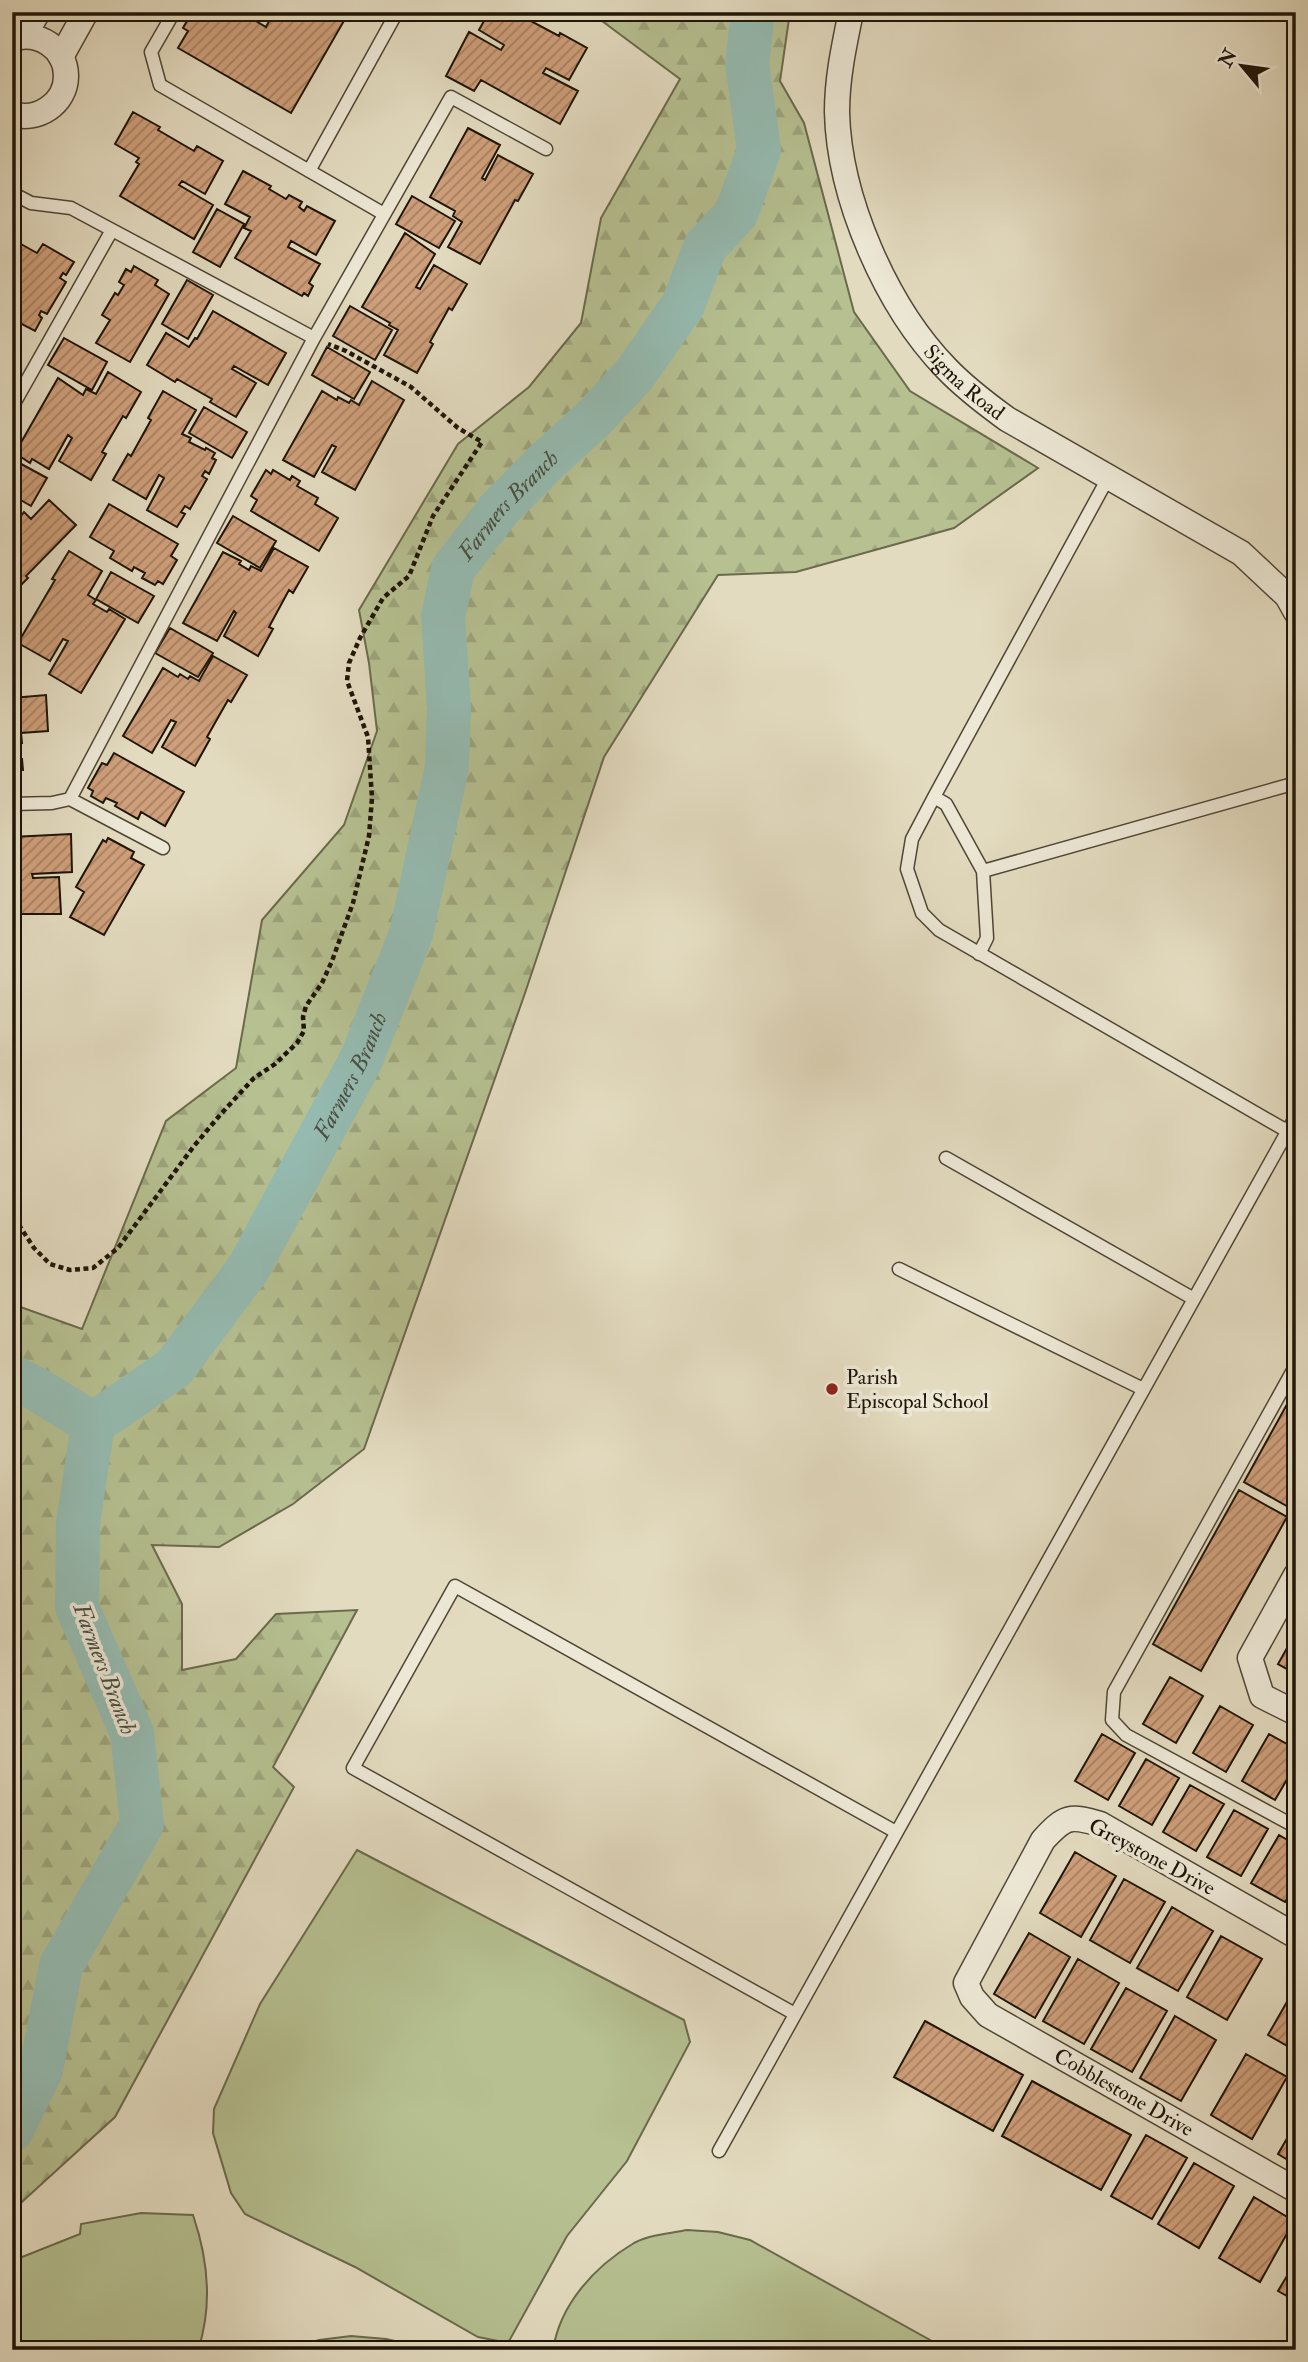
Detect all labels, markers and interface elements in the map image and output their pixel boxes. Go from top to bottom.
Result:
north arrow [1206,32,1276,102]
text: N [1213,44,1243,72]
street label: Sigma Road [918,339,1011,427]
water label: Farmers Branch [450,443,564,567]
water label: Farmers Branch [306,1008,393,1145]
place label: Parish Episcopal School [846,1364,989,1415]
marker: Parish Episcopal School [824,1381,840,1397]
water label: Farmers Branch [66,1598,143,1739]
street label: Greystone Drive [1084,1812,1220,1902]
street label: Cobblestone Drive [1049,2042,1199,2143]

